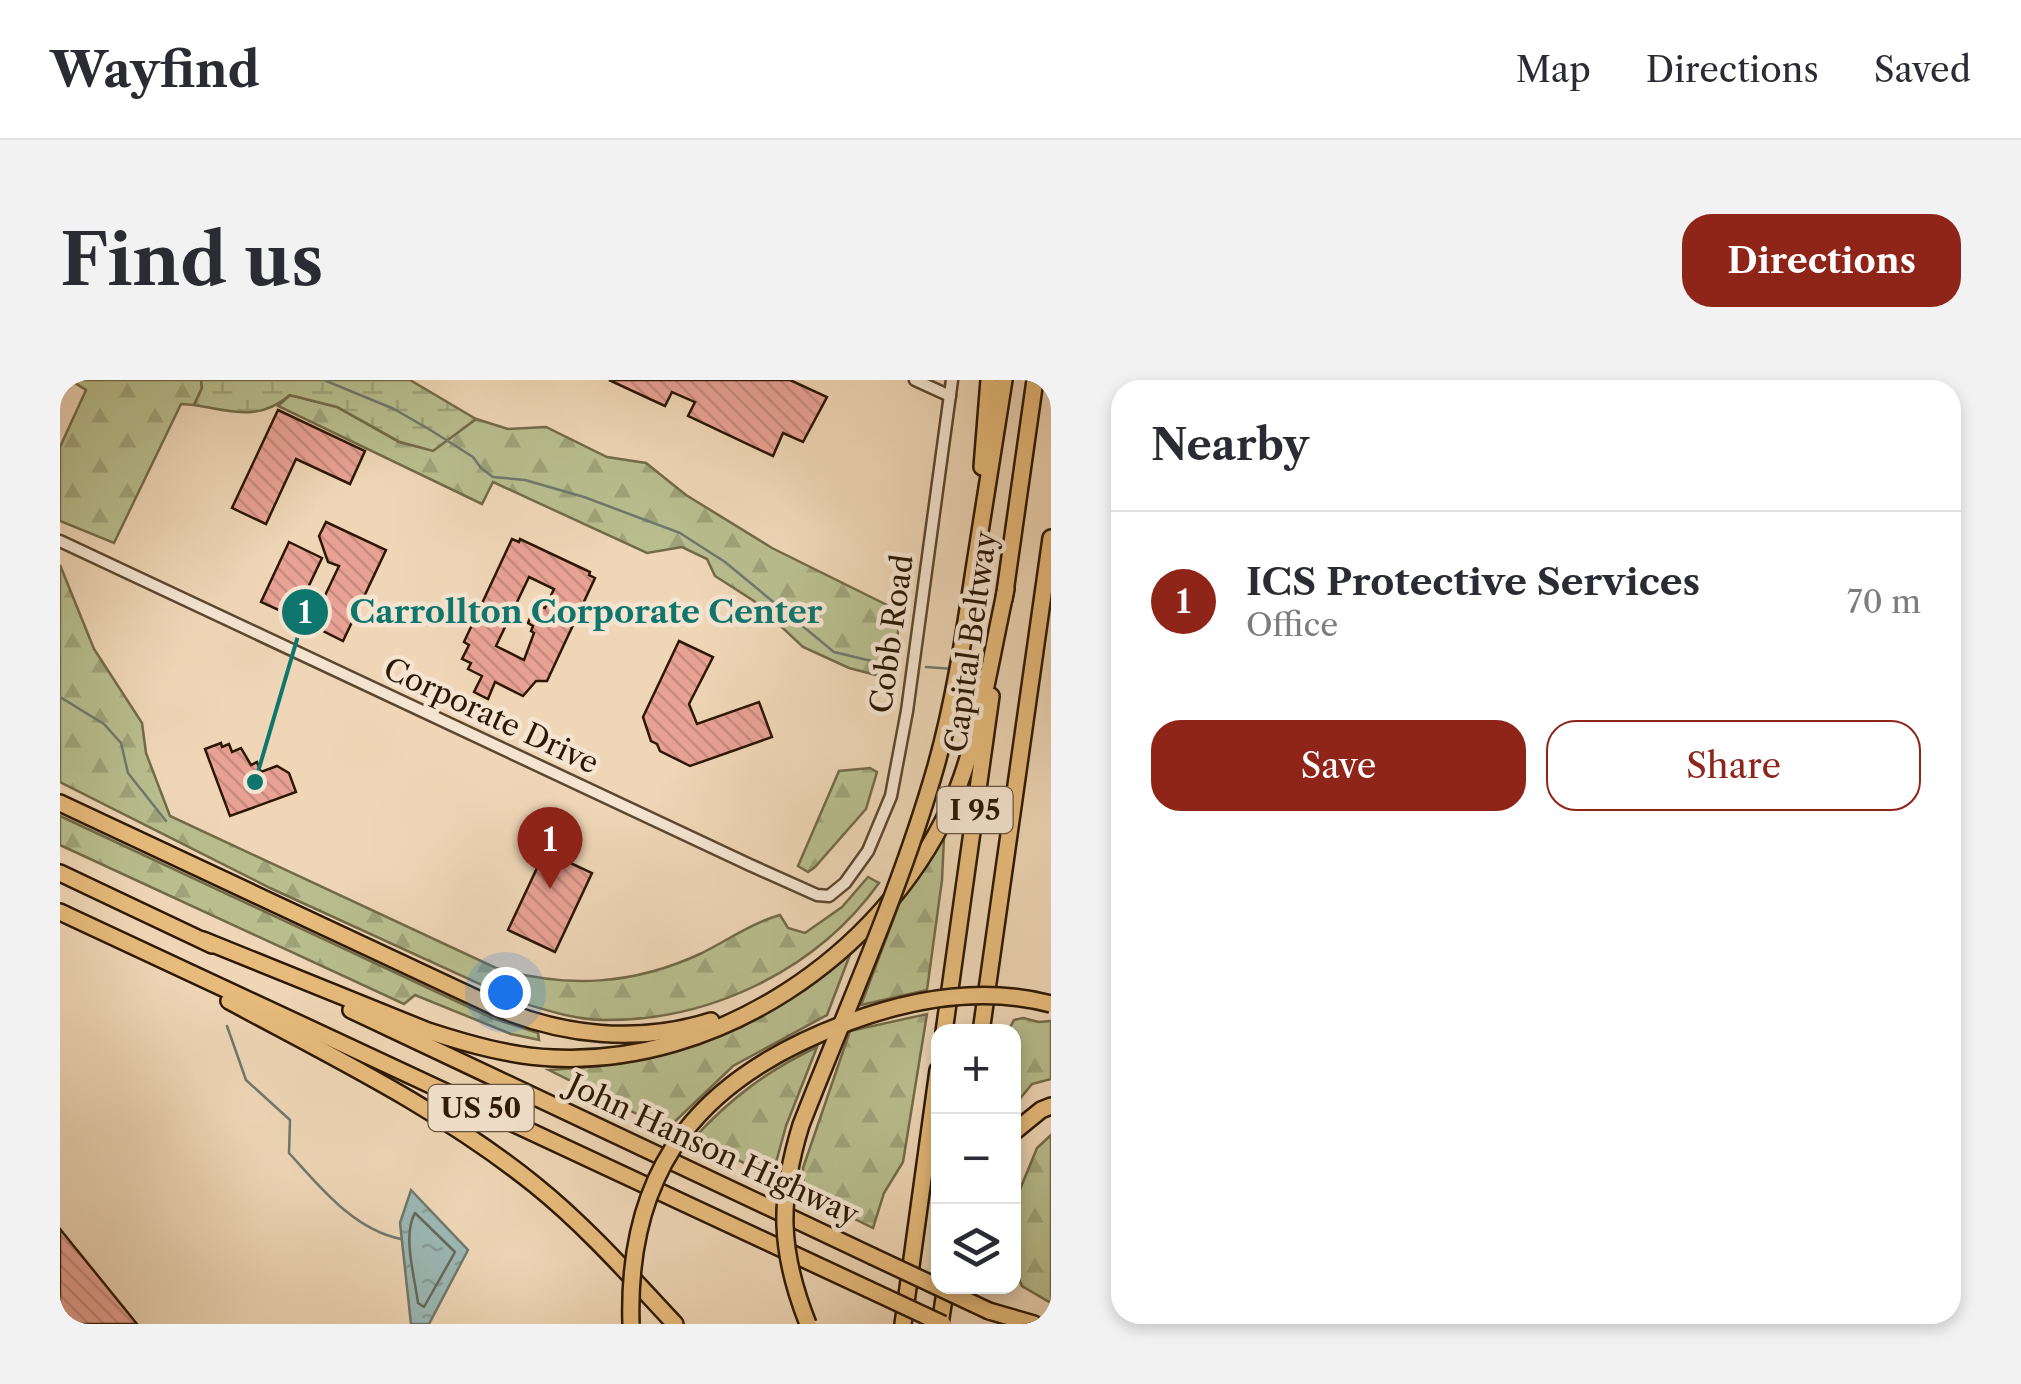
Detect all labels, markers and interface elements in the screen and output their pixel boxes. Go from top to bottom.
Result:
text: Wayfind [50,40,260,99]
text: Map [1516,48,1591,91]
text: Directions [1646,48,1819,91]
text: Saved [1874,48,1971,91]
button: Directions [1682,214,1961,307]
text: Find us [60,217,323,303]
text: Nearby [1151,419,1309,471]
street label: Capital Beltway [937,529,1004,755]
street label: Cobb Road [862,552,921,716]
text: ICS Protective Services [1246,558,1700,605]
callout: Carrollton Corporate Center [280,581,843,643]
text: 1 [1176,582,1191,621]
text: 70 m [1847,582,1921,621]
text: Carrollton Corporate Center [350,592,823,631]
text: 1 [298,594,312,631]
text: Office [1246,605,1338,644]
street label: Corporate Drive [378,650,604,781]
button: Save [1151,720,1526,811]
button: Share [1546,720,1921,811]
road number: I 95 [938,787,1012,833]
pin: 1 [518,806,582,889]
your location [480,967,531,1018]
map controls [931,1024,1021,1294]
button: + [931,1024,1021,1114]
street label: John Hanson Highway [558,1064,865,1233]
road number: US 50 [428,1085,534,1131]
button: − [931,1114,1021,1204]
button: layers [931,1204,1021,1294]

